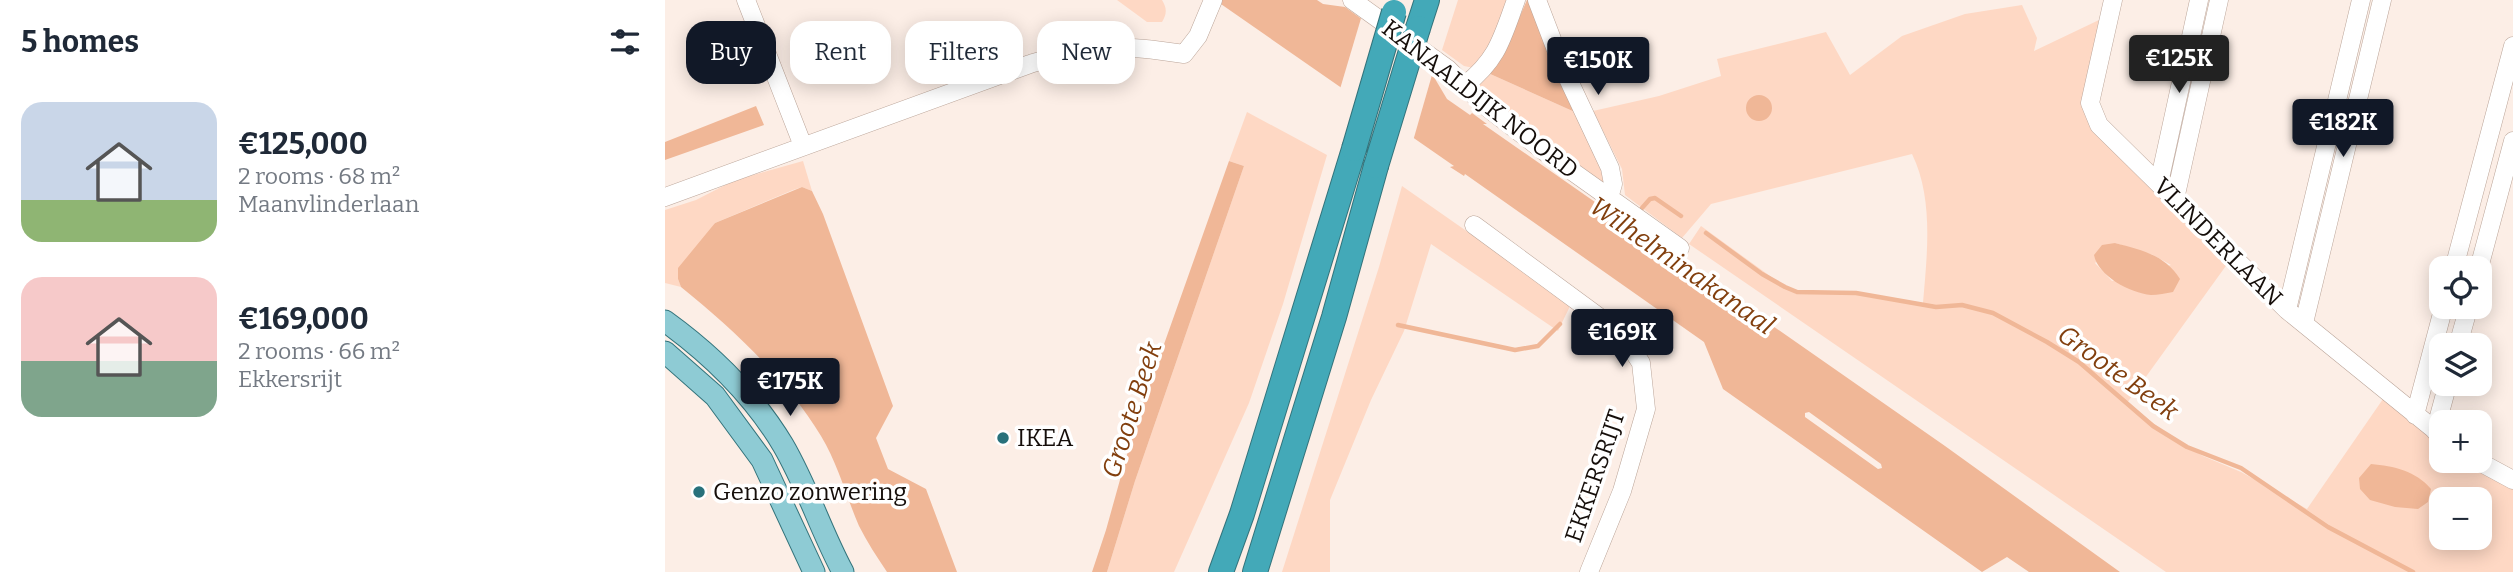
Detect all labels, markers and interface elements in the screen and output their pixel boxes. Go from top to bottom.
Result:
street label: KANAALDIJK NOORD [1376,14,1584,184]
chip: Buy [686,21,776,84]
chip: Rent [790,21,891,84]
chip: Filters [905,21,1023,84]
chip: New [1037,21,1135,84]
icon: filters [606,23,644,61]
text: 5 homes [21,24,139,60]
pin: €125K [2130,36,2228,95]
pin: €150K [1549,38,1647,97]
text: €125K [2145,44,2213,72]
text: €150K [1563,46,1633,74]
pin: €182K [2294,100,2392,159]
text: €182K [2308,108,2378,136]
text: €125,000 [238,126,368,162]
icon: home [77,130,161,214]
text: 2 rooms · 68 m² [238,162,400,190]
street label: VLINDERLAAN [2148,172,2288,312]
text: Maanvlinderlaan [238,190,419,218]
water label: Wilhelminakanaal [1584,191,1780,341]
map controls [2429,256,2492,550]
button: locate [2429,256,2492,319]
text: €169,000 [238,301,369,337]
icon: home [77,305,161,389]
pin: €169K [1573,310,1671,369]
text: €169K [1587,318,1657,346]
water label: Groote Beek [2052,319,2185,428]
button: layers [2429,333,2492,396]
text: 2 rooms · 66 m² [238,337,400,365]
water label: Groote Beek [1095,337,1169,482]
pin: €175K [741,358,839,418]
text: Ekkersrijt [238,365,342,393]
text: €175K [757,367,823,395]
street label: EKKERSRIJT [1559,406,1631,546]
button: + [2429,410,2492,473]
place label: IKEA [1017,424,1073,452]
marker: IKEA [995,430,1011,446]
place label: Genzo zonwering [713,478,907,506]
marker: Genzo zonwering [691,484,707,500]
button: − [2429,487,2492,550]

